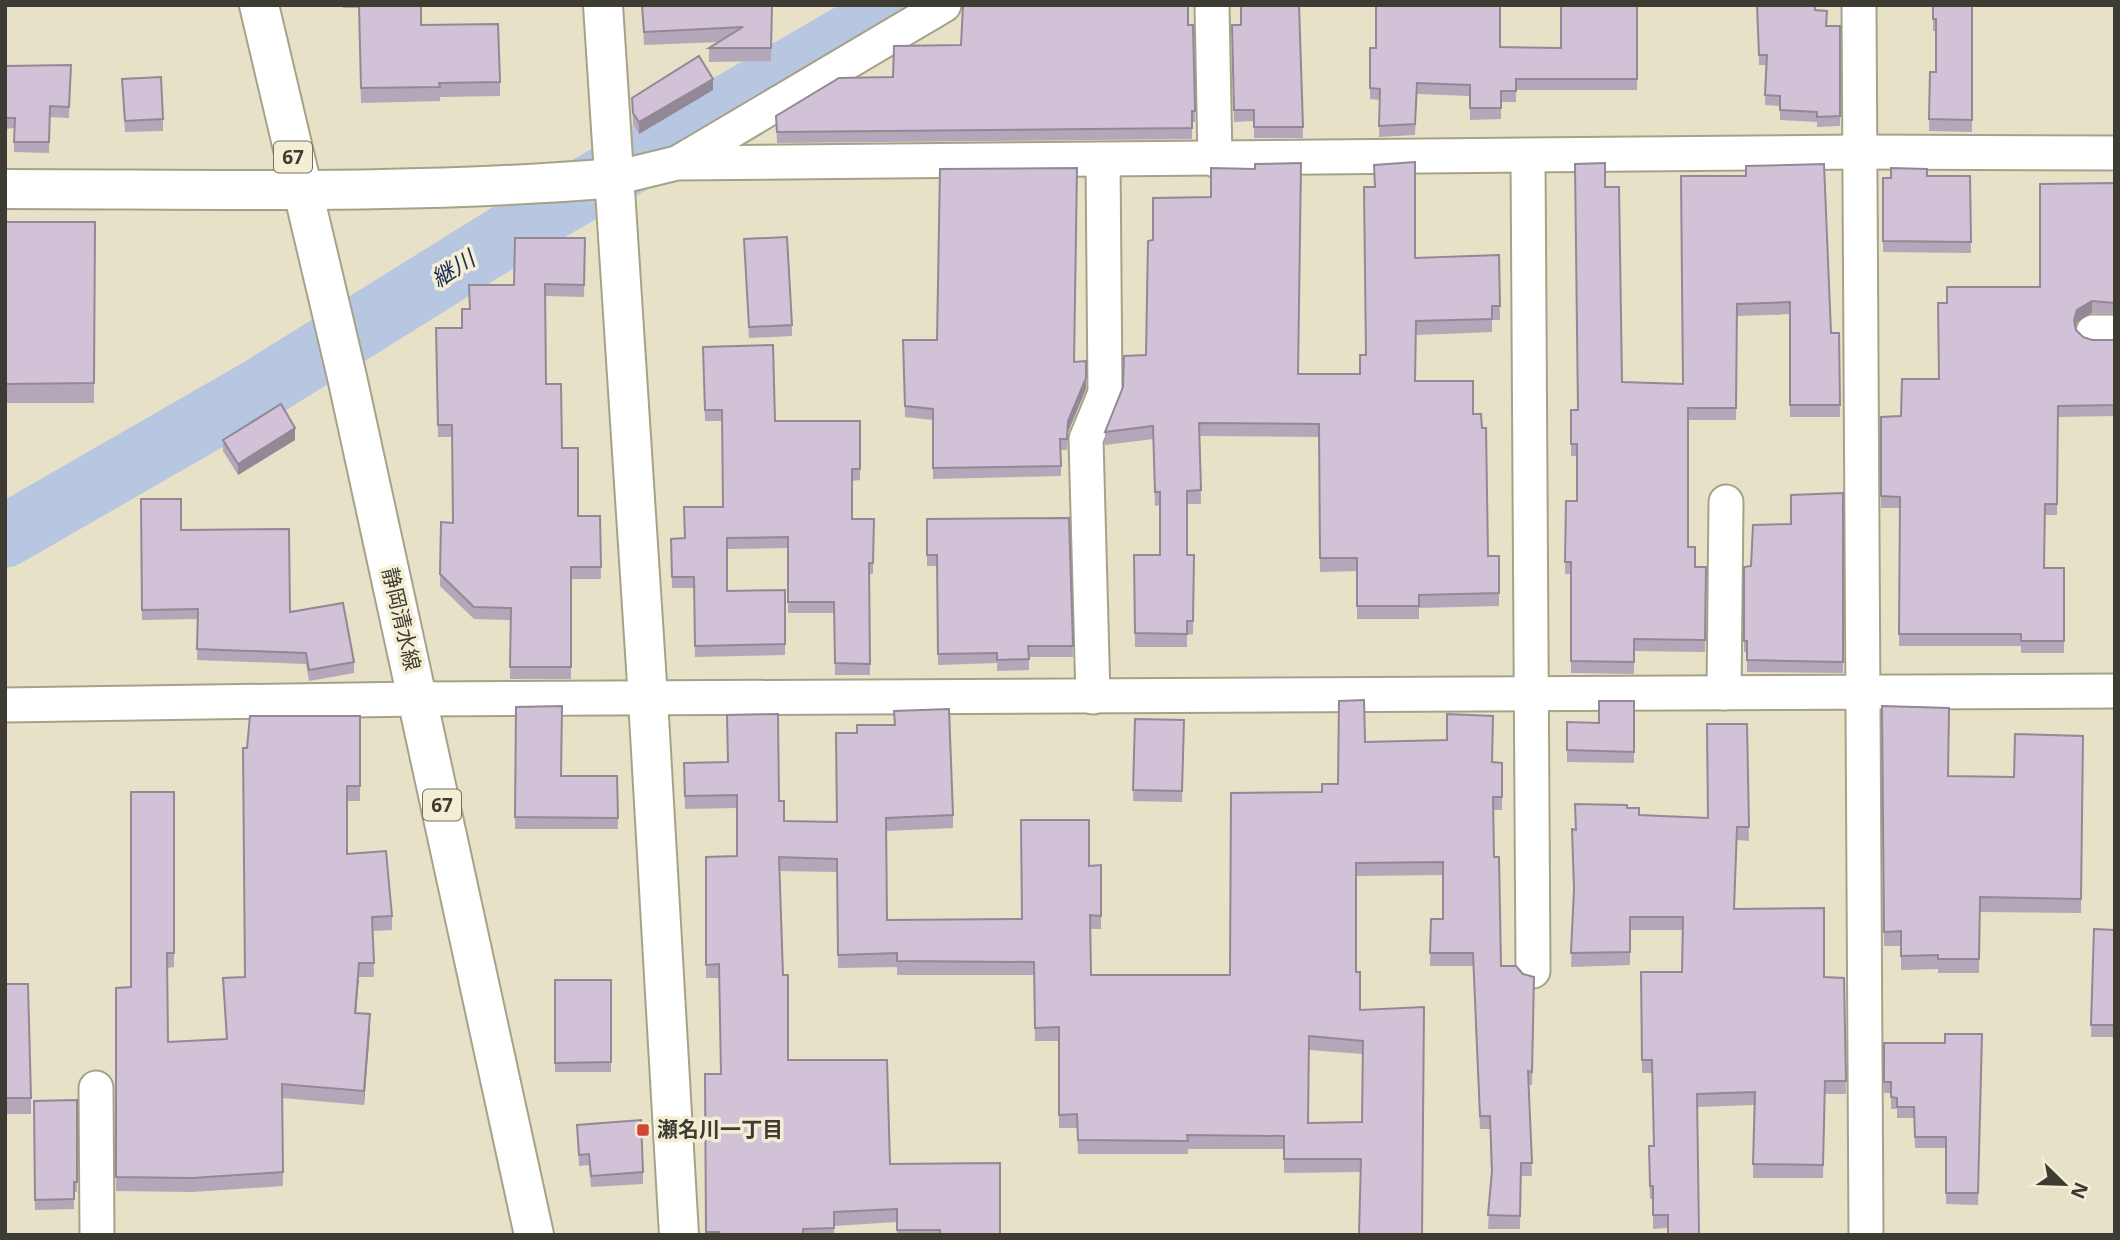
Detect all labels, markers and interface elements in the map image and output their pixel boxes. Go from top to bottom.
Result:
road number: 67 [274,141,312,172]
water label: 継川 [424,241,483,294]
street label: 静岡清水線 [377,564,427,673]
road number: 67 [423,790,461,820]
place label: 瀬名川一丁目 [657,1115,783,1143]
marker: 瀬名川一丁目 [635,1122,651,1138]
north arrow [2029,1149,2099,1219]
text: N [2065,1178,2095,1203]

